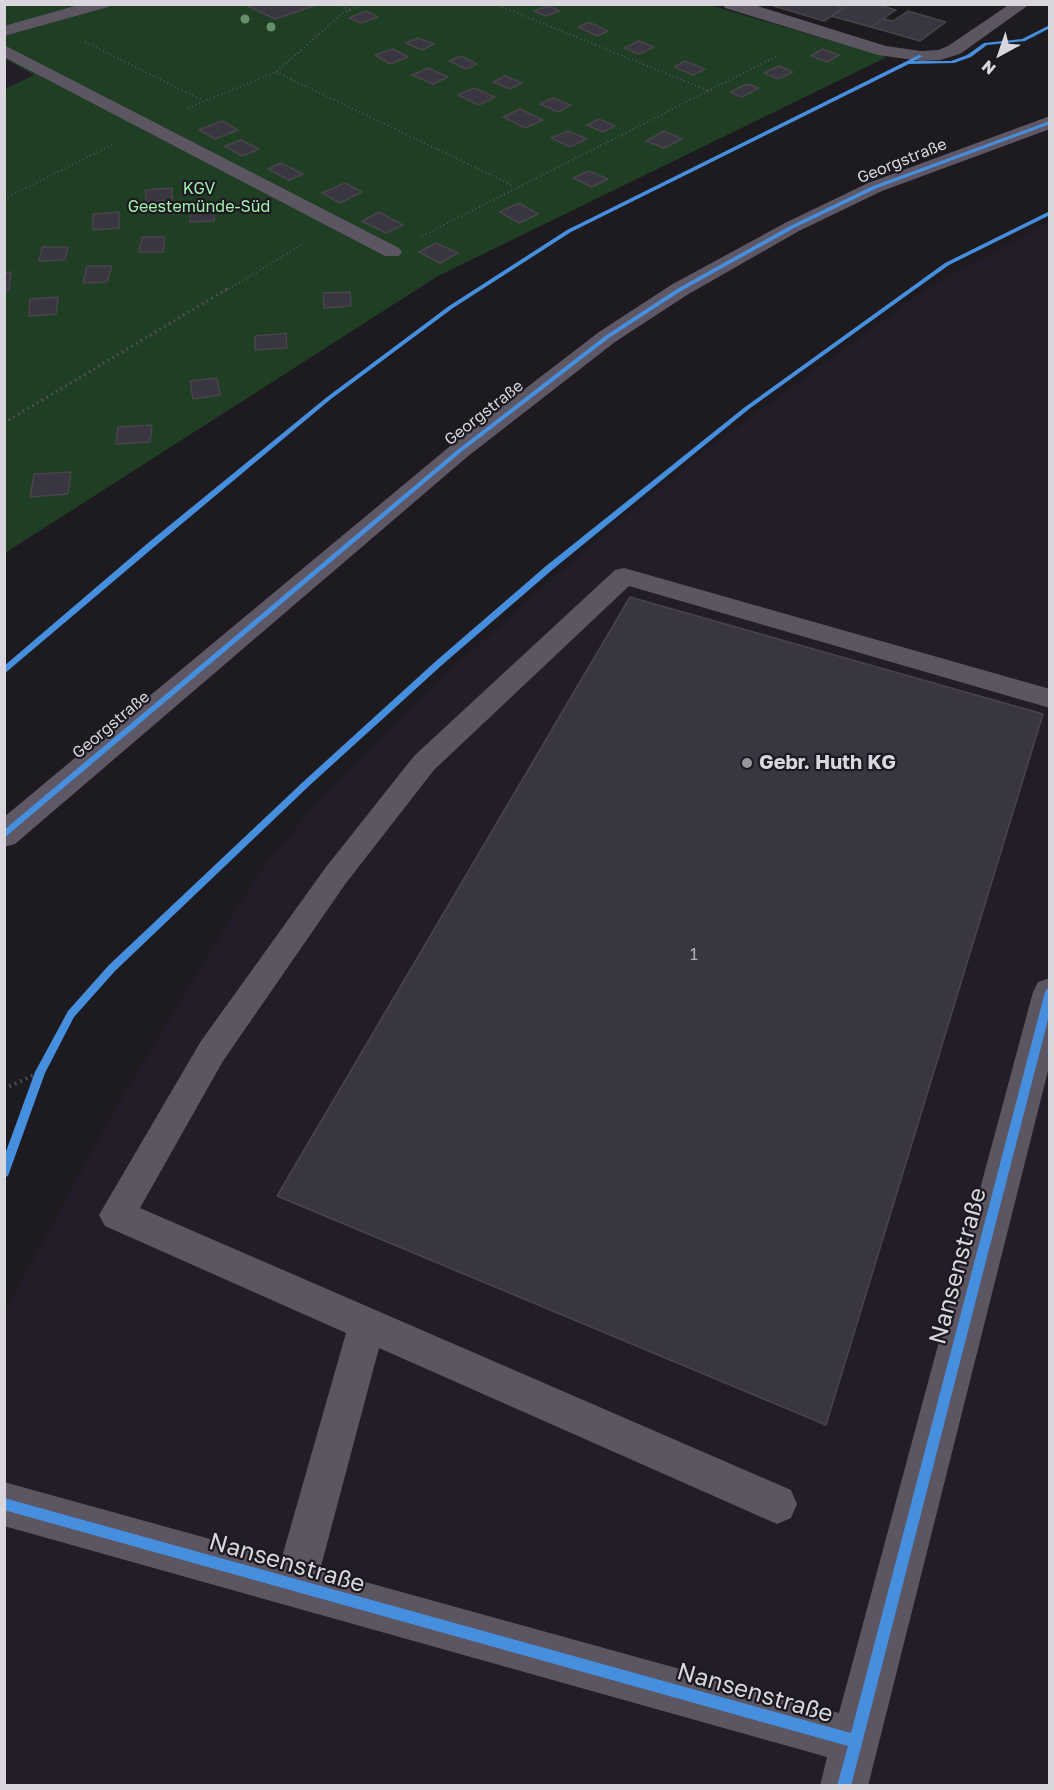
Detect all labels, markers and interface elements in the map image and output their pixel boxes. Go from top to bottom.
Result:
north arrow [970,24,1030,84]
text: N [977,56,1000,79]
street label: Georgstraße [855,134,949,188]
park label: KGV Geestemünde-Süd [128,179,270,217]
street label: Georgstraße [441,376,527,450]
street label: Georgstraße [69,687,153,763]
place label: Gebr. Huth KG [759,751,896,775]
marker: Gebr. Huth KG [740,756,754,770]
house number: 1 [690,945,698,965]
street label: Nansenstraße [923,1185,993,1347]
street label: Nansenstraße [206,1527,368,1599]
street label: Nansenstraße [674,1657,836,1729]

